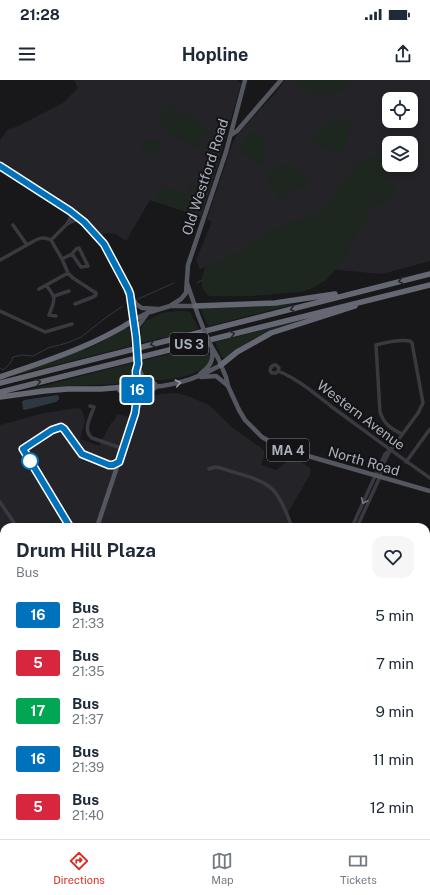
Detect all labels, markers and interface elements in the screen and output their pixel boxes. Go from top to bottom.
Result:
text: 21:28 [20,6,60,23]
icon: menu [16,43,38,65]
icon: share [392,43,414,65]
text: Hopline [182,44,248,65]
map controls [382,92,418,172]
button: locate [382,92,418,128]
street label: Old Westford Road [179,117,231,237]
button: layers [382,136,418,172]
one-way arrow [397,276,404,285]
one-way arrow [290,304,297,313]
one-way arrow [229,330,235,338]
road number: US 3 [170,333,208,355]
one-way arrow [150,340,157,348]
line badge: 16 [119,377,155,403]
street label: Western Avenue [314,377,408,453]
one-way arrow [35,379,41,387]
one-way arrow [175,379,181,387]
text: 16 [129,382,145,398]
road number: MA 4 [267,439,309,461]
street label: North Road [326,443,402,479]
unlabelled marker [21,452,39,470]
one-way arrow [361,497,369,505]
button: heart [372,536,414,578]
text: Drum Hill Plaza [16,539,156,561]
text: Bus [16,565,39,580]
text: Bus [72,599,99,616]
text: 16 [30,607,46,623]
text: 5 min [375,607,414,624]
text: 21:33 [72,616,104,631]
text: Bus [72,647,99,664]
text: 5 [33,655,43,671]
text: 7 min [376,655,414,672]
text: 21:35 [72,664,105,679]
text: Bus [72,695,99,712]
text: 17 [31,703,45,719]
text: 9 min [376,703,414,720]
text: 21:37 [72,712,104,727]
text: Bus [72,743,99,760]
text: 16 [30,751,46,767]
text: 11 min [373,751,414,768]
text: 21:39 [72,760,104,775]
text: Bus [72,791,99,808]
text: 5 [33,799,43,815]
text: 12 min [370,799,414,816]
text: 21:40 [72,808,104,823]
tab: Directions [53,850,105,886]
tab: Map [211,850,234,886]
tab: Tickets [340,850,377,886]

